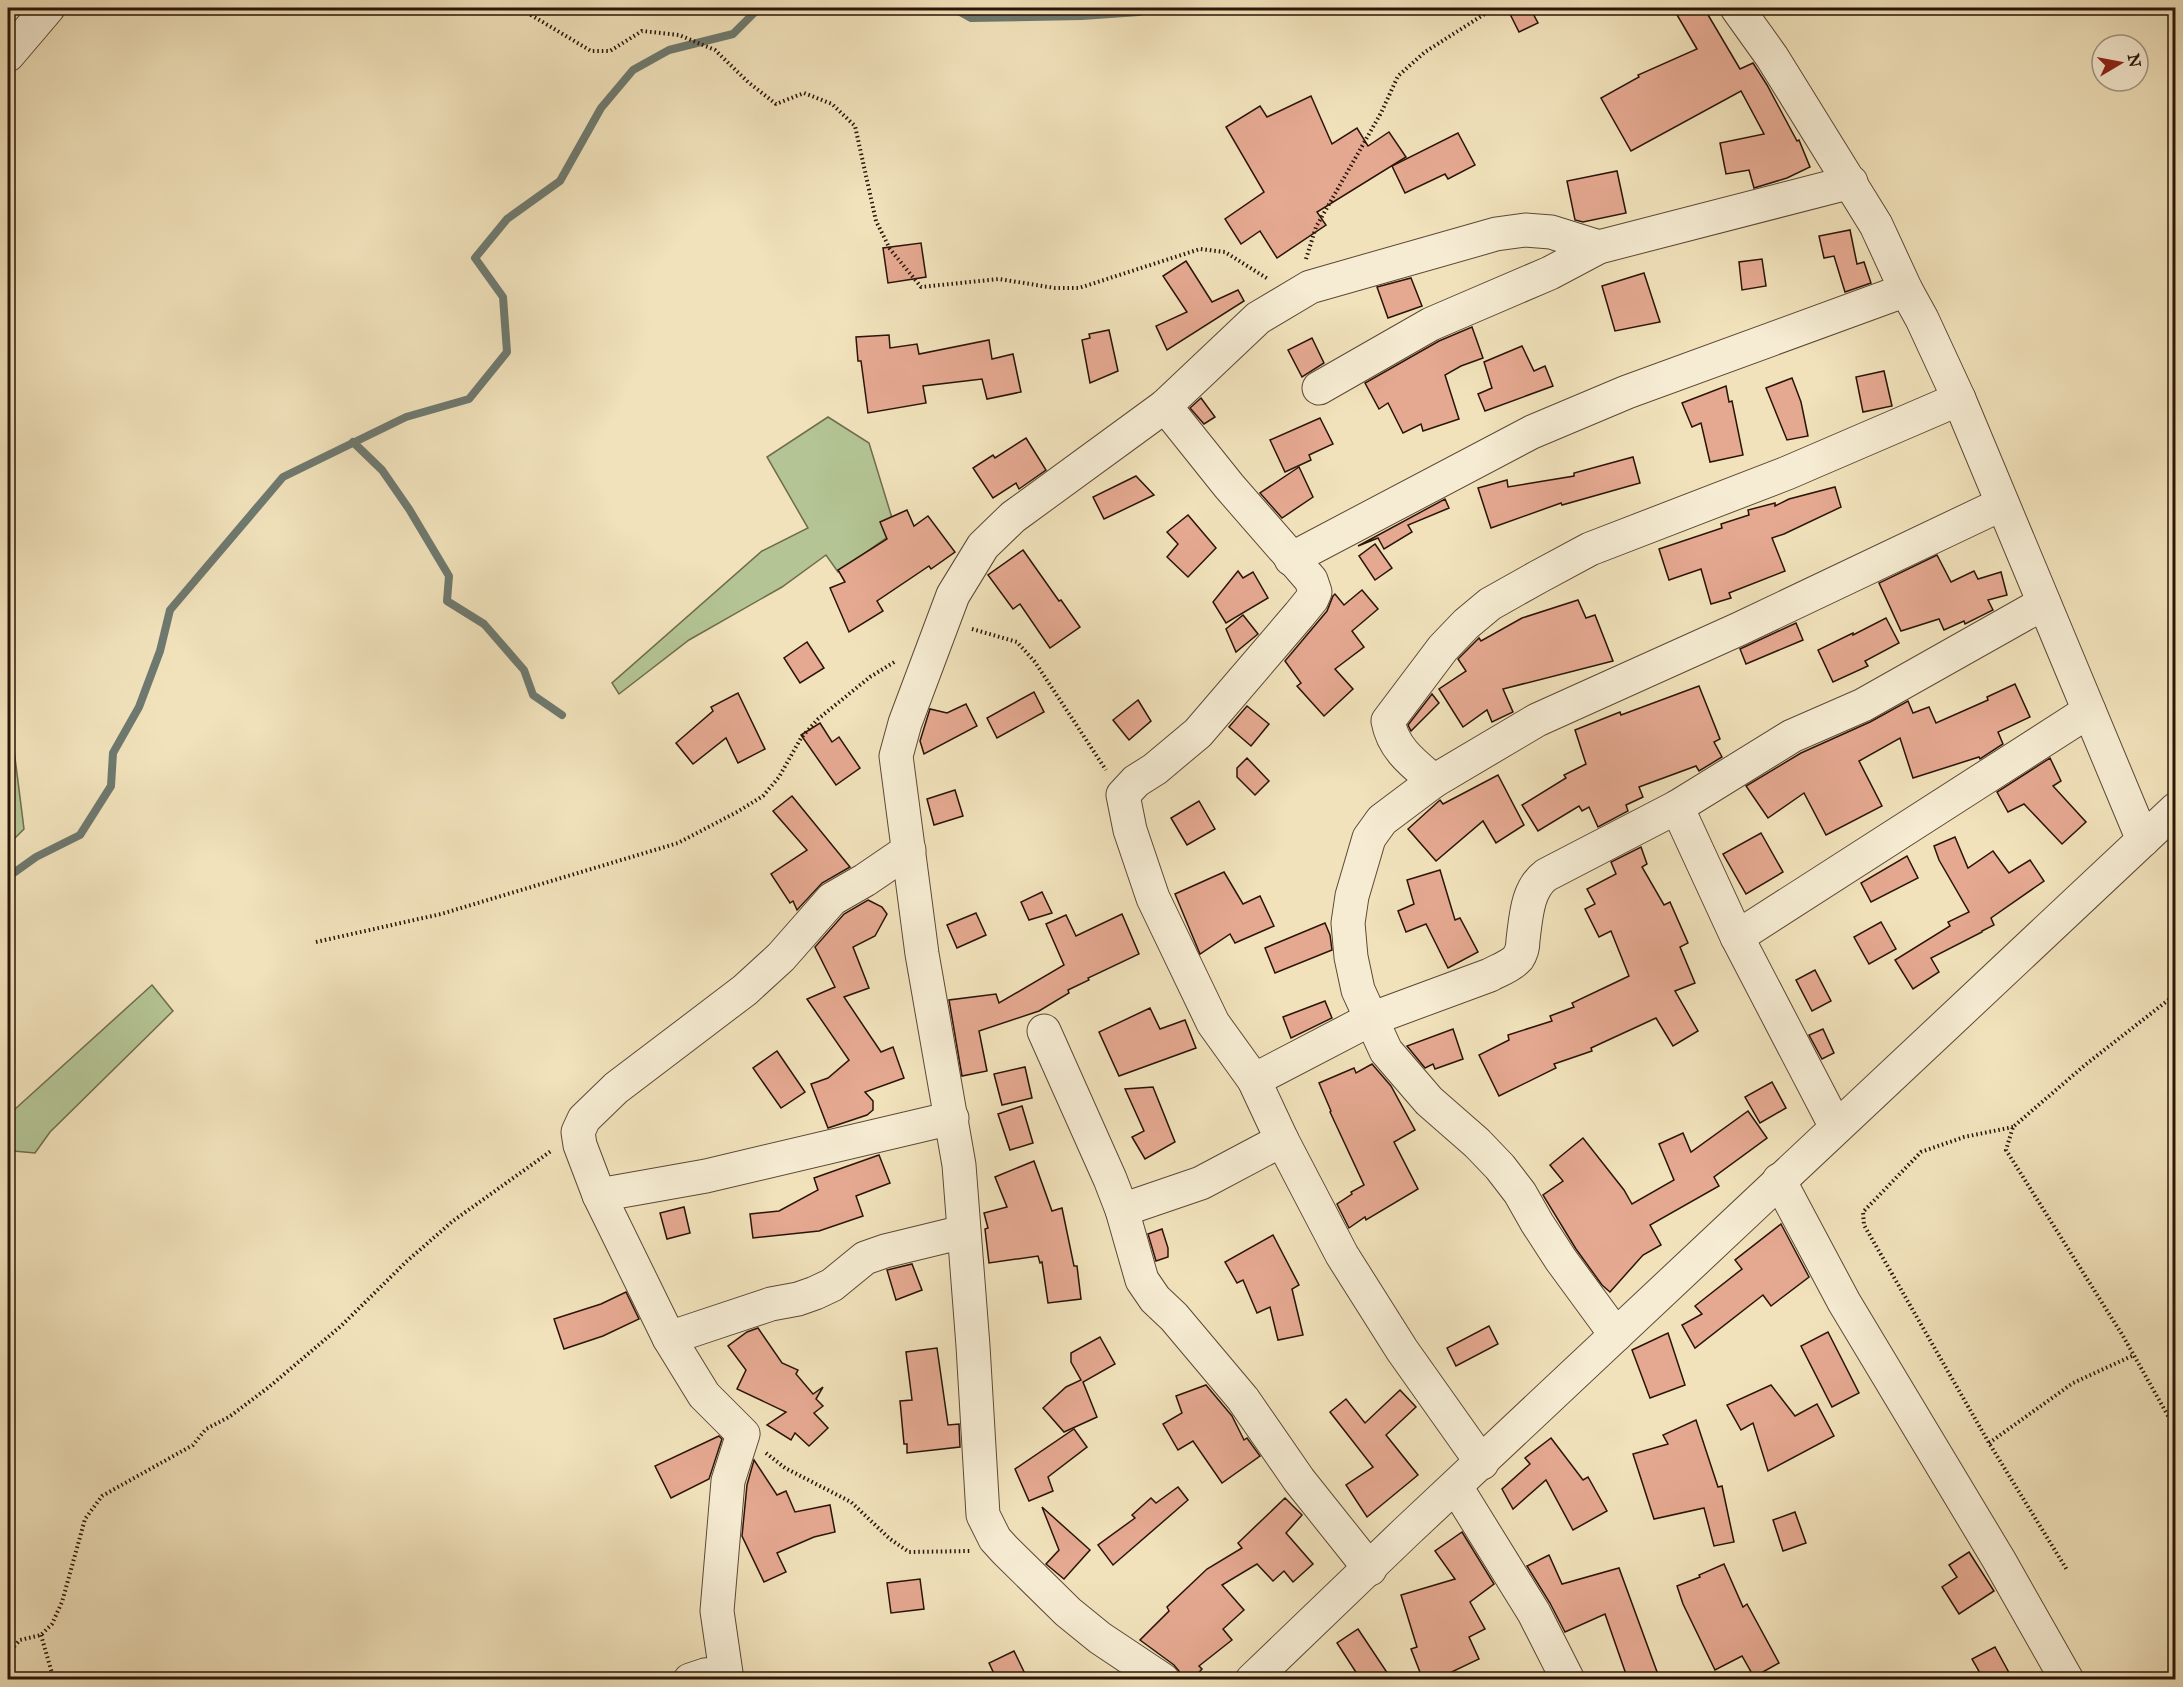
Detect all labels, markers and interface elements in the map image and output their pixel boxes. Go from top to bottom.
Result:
north arrow [2090,33,2150,93]
text: N [2124,52,2145,69]

